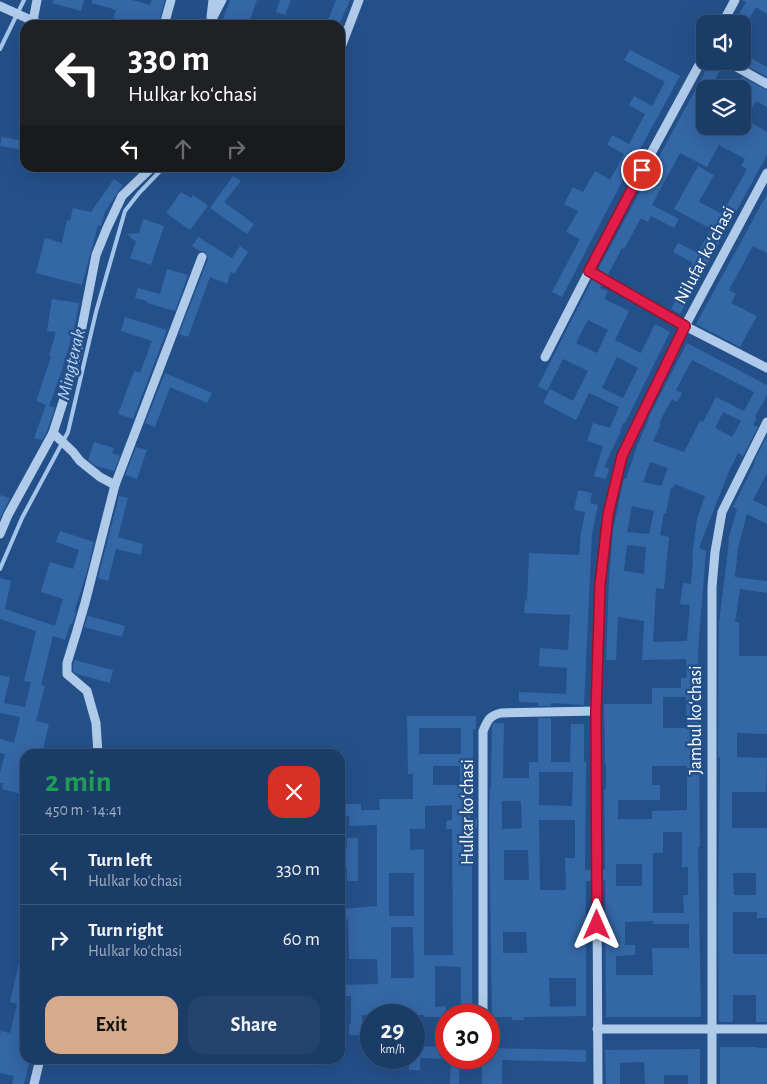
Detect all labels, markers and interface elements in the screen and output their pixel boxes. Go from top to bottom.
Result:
map controls [696,15,751,135]
button: sound [696,15,751,70]
icon: left [45,40,110,105]
text: 330 m [128,42,210,77]
button: layers [696,80,751,135]
text: Hulkar koʻchasi [128,83,257,105]
icon: left [116,135,144,163]
icon: ahead [169,135,197,163]
icon: right [222,135,250,163]
pin [621,149,663,191]
icon: arrive [628,156,656,184]
street label: Nilufar koʻchasi [672,204,738,307]
water label: Mingterak [54,327,89,402]
street label: Jambul koʻchasi [687,666,705,775]
street label: Hulkar koʻchasi [459,759,477,865]
button: close [268,766,320,818]
text: 2 min [45,767,112,797]
text: 450 m · 14:41 [45,802,122,818]
text: Turn left [88,851,152,870]
icon: left [45,856,73,884]
text: 330 m [276,860,320,879]
text: Hulkar koʻchasi [88,873,182,889]
position arrow [570,898,622,950]
text: Turn right [88,921,163,940]
icon: right [45,926,73,954]
text: 60 m [283,930,320,949]
text: Hulkar koʻchasi [88,943,182,959]
button: Exit [45,996,178,1054]
button: Share [188,996,320,1054]
speed limit sign: 30 [435,1004,500,1069]
text: 29 [381,1018,404,1043]
text: km/h [380,1043,405,1055]

